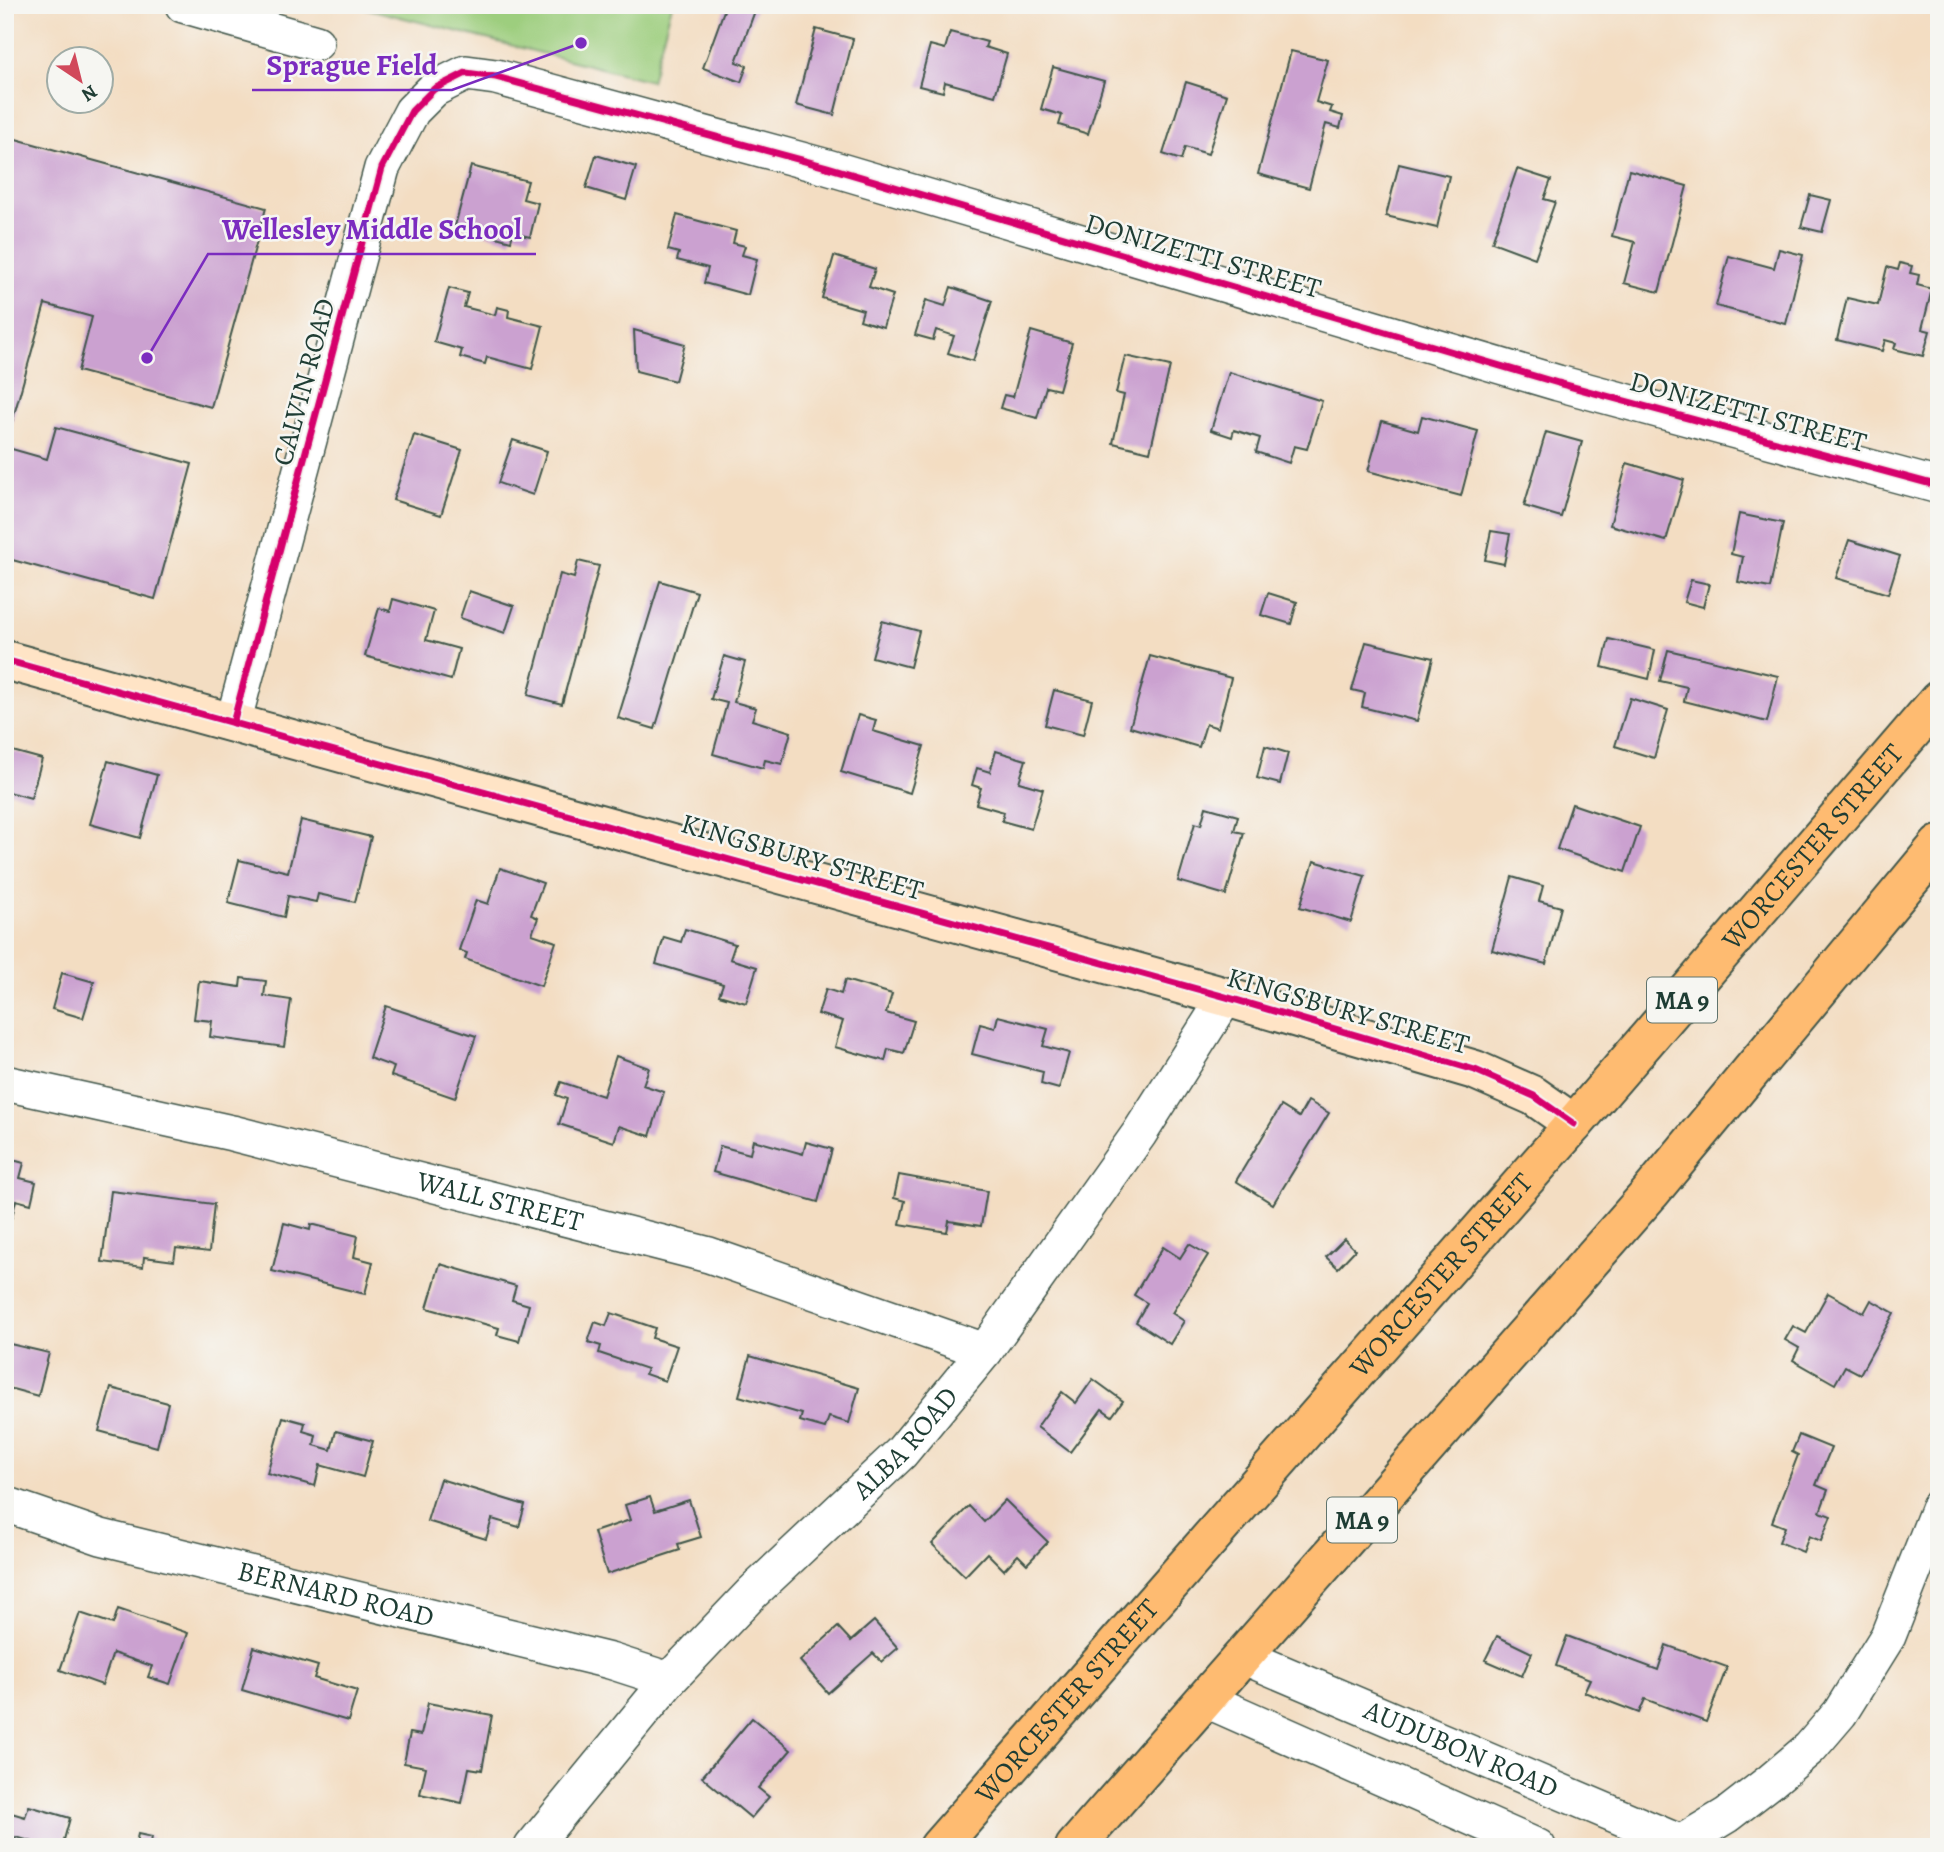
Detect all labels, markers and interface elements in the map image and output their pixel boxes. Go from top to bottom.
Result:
callout: Sprague Field [252,39,452,90]
text: Sprague Field [266,45,439,85]
north arrow [46,46,116,116]
text: N [76,78,102,108]
callout: Wellesley Middle School [208,203,536,254]
street label: DONIZETTI STREET [1081,204,1325,308]
text: Wellesley Middle School [221,209,522,249]
street label: CALVIN ROAD [263,294,345,470]
street label: DONIZETTI STREET [1625,362,1871,462]
street label: WORCESTER STREET [1713,736,1912,959]
street label: KINGSBURY STREET [676,804,928,910]
street label: KINGSBURY STREET [1222,958,1474,1064]
road number: MA 9 [1647,978,1717,1023]
street label: WALL STREET [412,1162,587,1241]
street label: WORCESTER STREET [1340,1165,1541,1386]
street label: ALBA ROAD [844,1379,967,1509]
road number: MA 9 [1327,1498,1397,1542]
street label: BERNARD ROAD [234,1552,438,1636]
street label: WORCESTER STREET [966,1591,1167,1812]
street label: AUDUBON ROAD [1357,1691,1564,1807]

